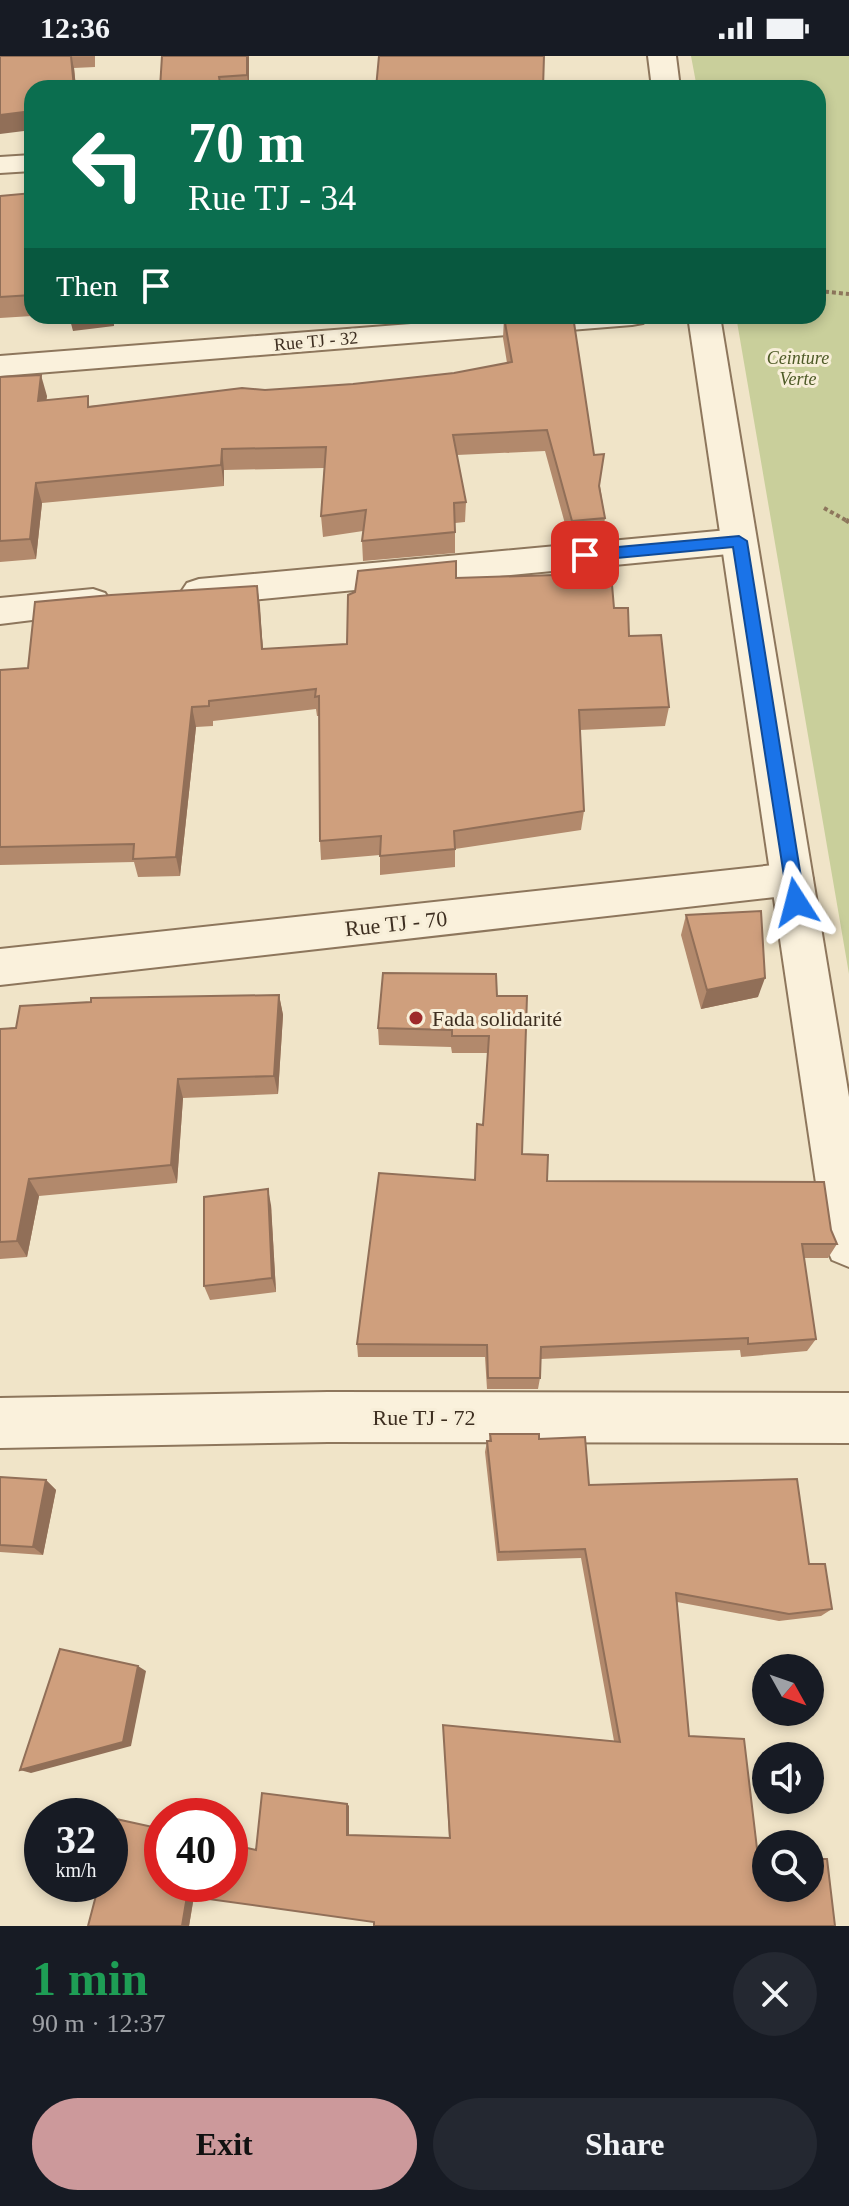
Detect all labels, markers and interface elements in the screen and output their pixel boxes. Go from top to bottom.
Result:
text: 12:36 [40,11,110,44]
icon: left [56,112,160,216]
text: 70 m [188,112,305,174]
text: Rue TJ - 34 [188,178,356,218]
icon: arrive [134,264,178,308]
text: Then [56,269,118,302]
street label: Rue TJ - 32 [273,327,359,355]
park label: Ceinture Verte [767,348,829,389]
pin [551,521,619,589]
icon: arrive [563,533,607,577]
position arrow [754,860,838,944]
street label: Rue TJ - 70 [344,906,449,941]
place label: Fada solidarité [432,1006,562,1031]
marker: Fada solidarité [407,1009,425,1027]
street label: Rue TJ - 72 [373,1405,475,1430]
north arrow [752,1654,824,1726]
map controls [752,1654,824,1902]
button: sound [752,1742,824,1814]
speed limit sign: 40 [144,1798,248,1902]
text: 32 [56,1817,96,1862]
button: search [752,1830,824,1902]
text: km/h [55,1859,97,1881]
text: 1 min [32,1952,148,2005]
button: close [733,1952,817,2036]
text: 90 m · 12:37 [32,2009,166,2038]
button: Exit [32,2098,417,2190]
button: Share [433,2098,817,2190]

